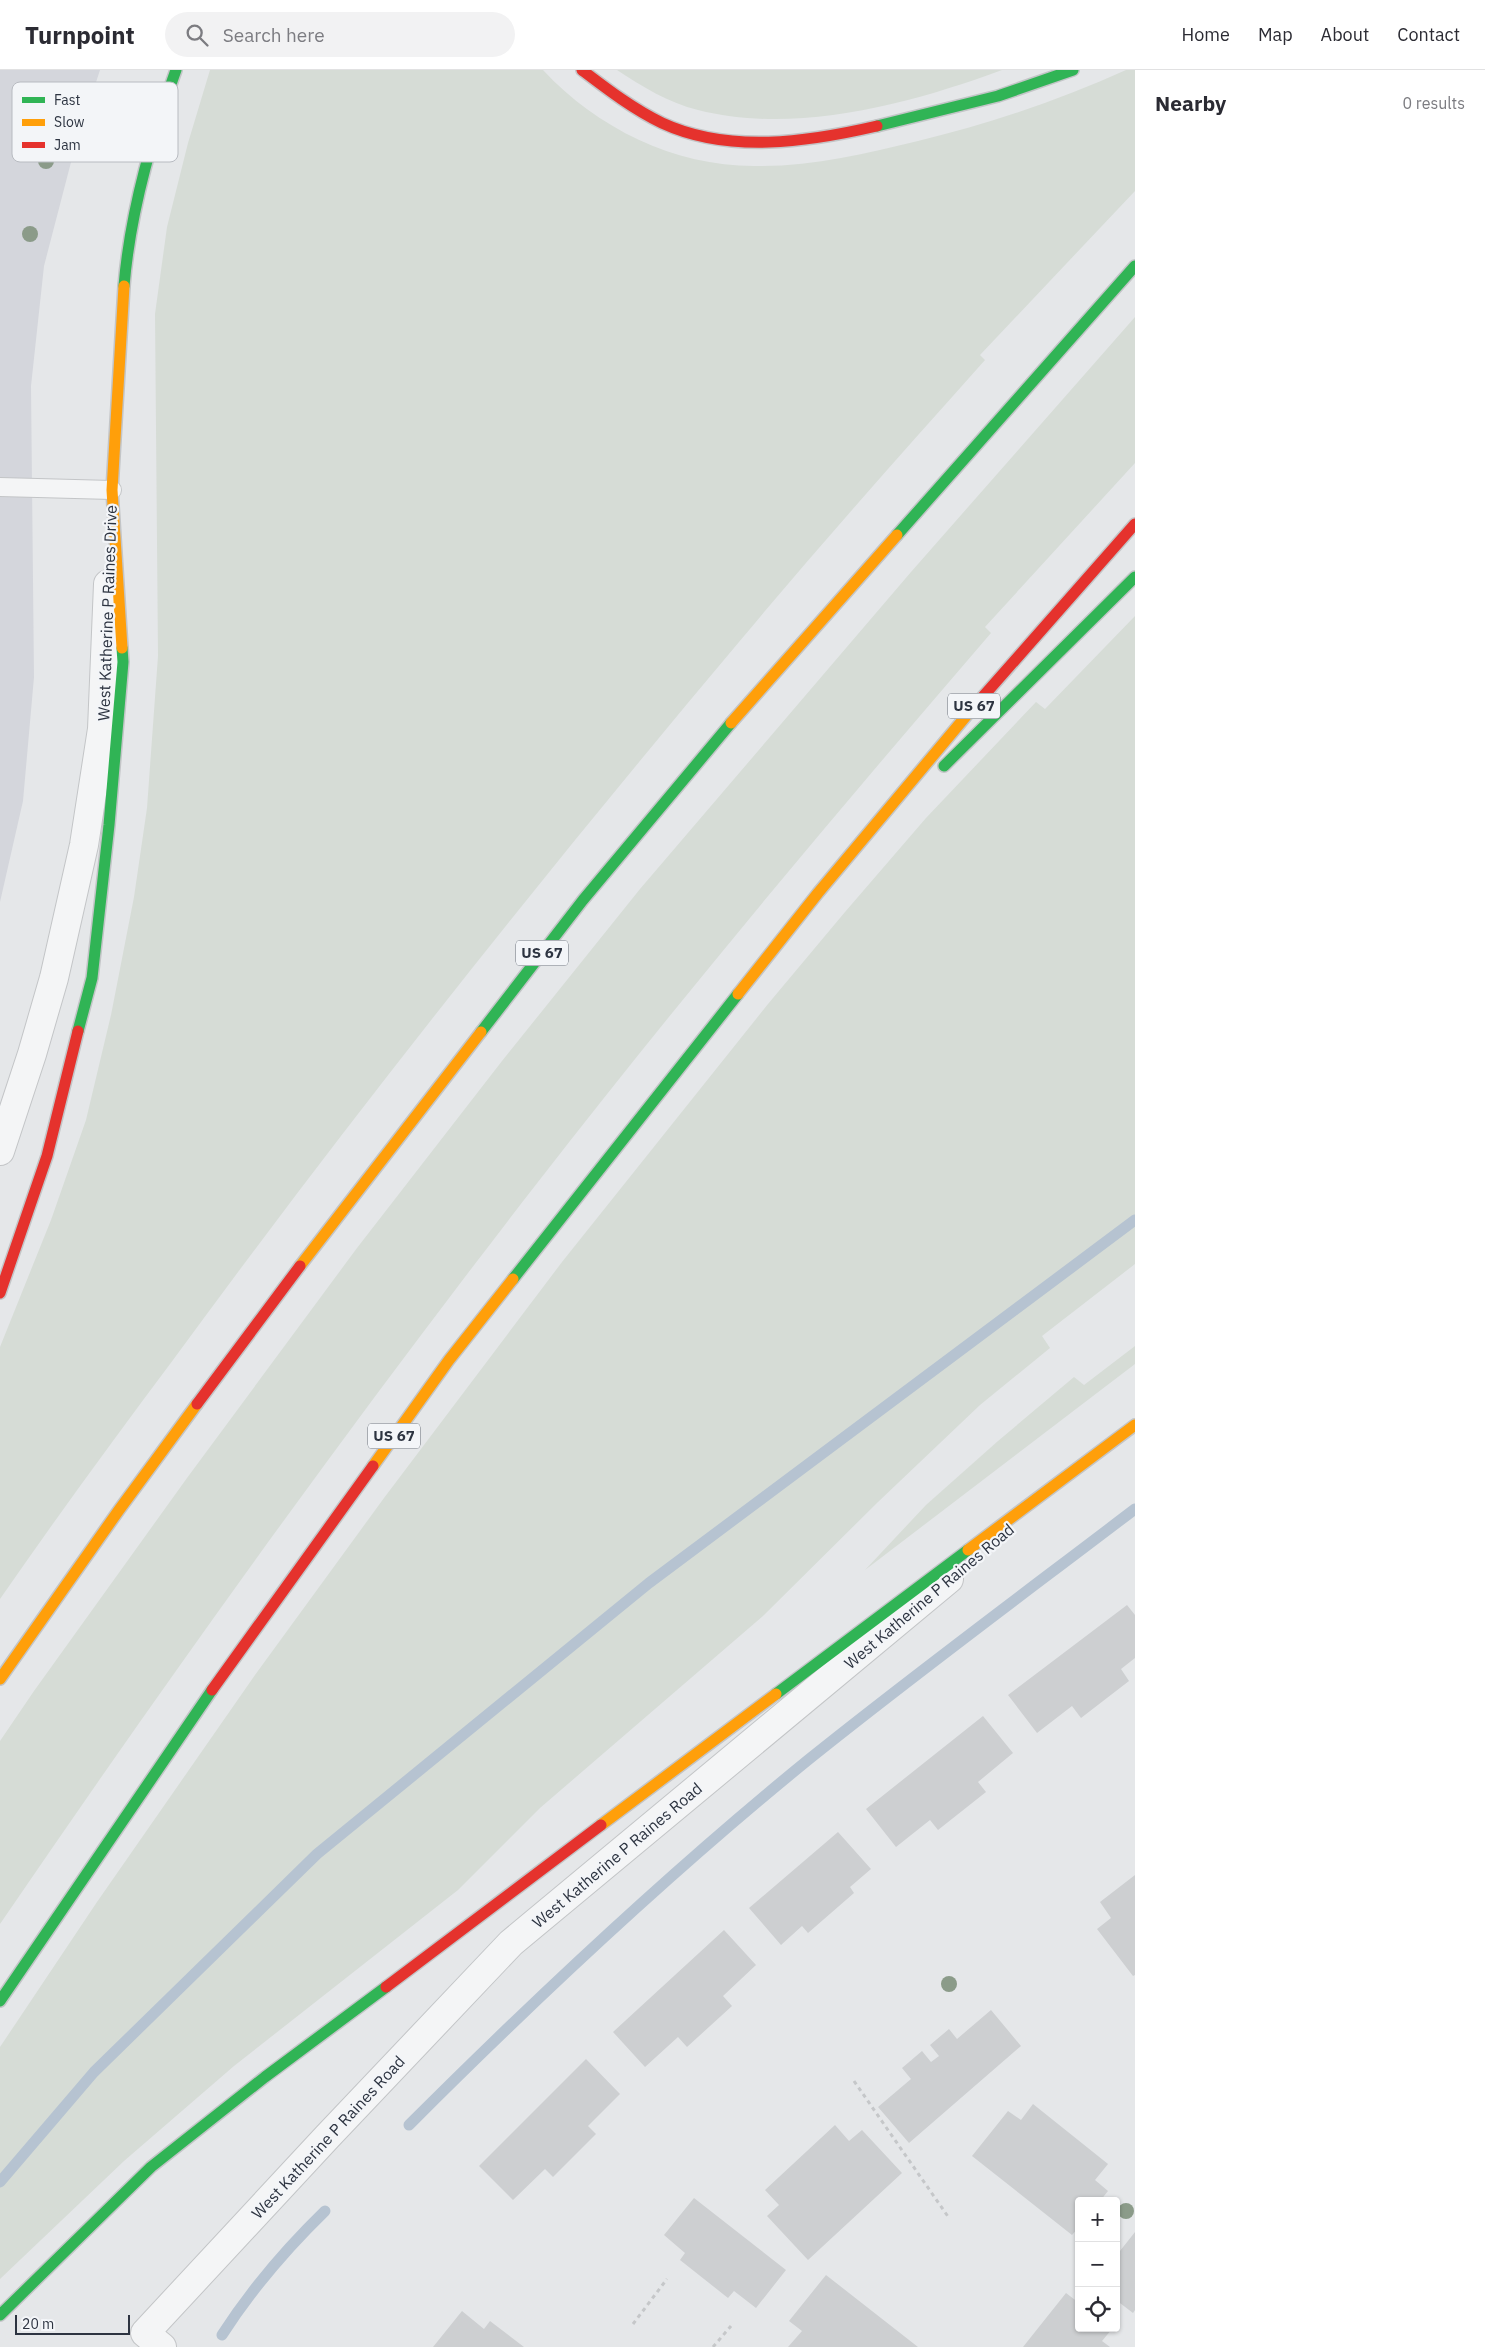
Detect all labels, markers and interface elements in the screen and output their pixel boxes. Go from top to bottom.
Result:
search box [165,12,515,57]
text: Turnpoint [25,19,135,51]
icon: search [183,21,211,49]
text: Search here [223,23,325,47]
text: Home [1182,23,1230,46]
text: Map [1258,23,1293,46]
text: About [1321,23,1369,46]
text: Contact [1397,23,1460,46]
legend [12,82,178,162]
text: Nearby [1155,89,1226,117]
text: Fast [54,91,80,109]
text: 0 results [1402,93,1465,113]
text: Slow [54,113,85,131]
text: Jam [54,136,81,154]
street label: West Katherine P Raines Drive [93,505,121,721]
road number: US 67 [948,694,1000,718]
road number: US 67 [516,940,568,966]
road number: US 67 [368,1424,420,1448]
street label: West Katherine P Raines Road [840,1519,1018,1673]
street label: West Katherine P Raines Road [528,1778,706,1932]
street label: West Katherine P Raines Road [247,2051,409,2223]
map controls [1075,2197,1120,2332]
button: + [1075,2197,1120,2242]
button: − [1075,2242,1120,2287]
button: locate [1075,2287,1120,2332]
scale bar [15,2312,130,2335]
text: 20 m [22,2315,54,2333]

